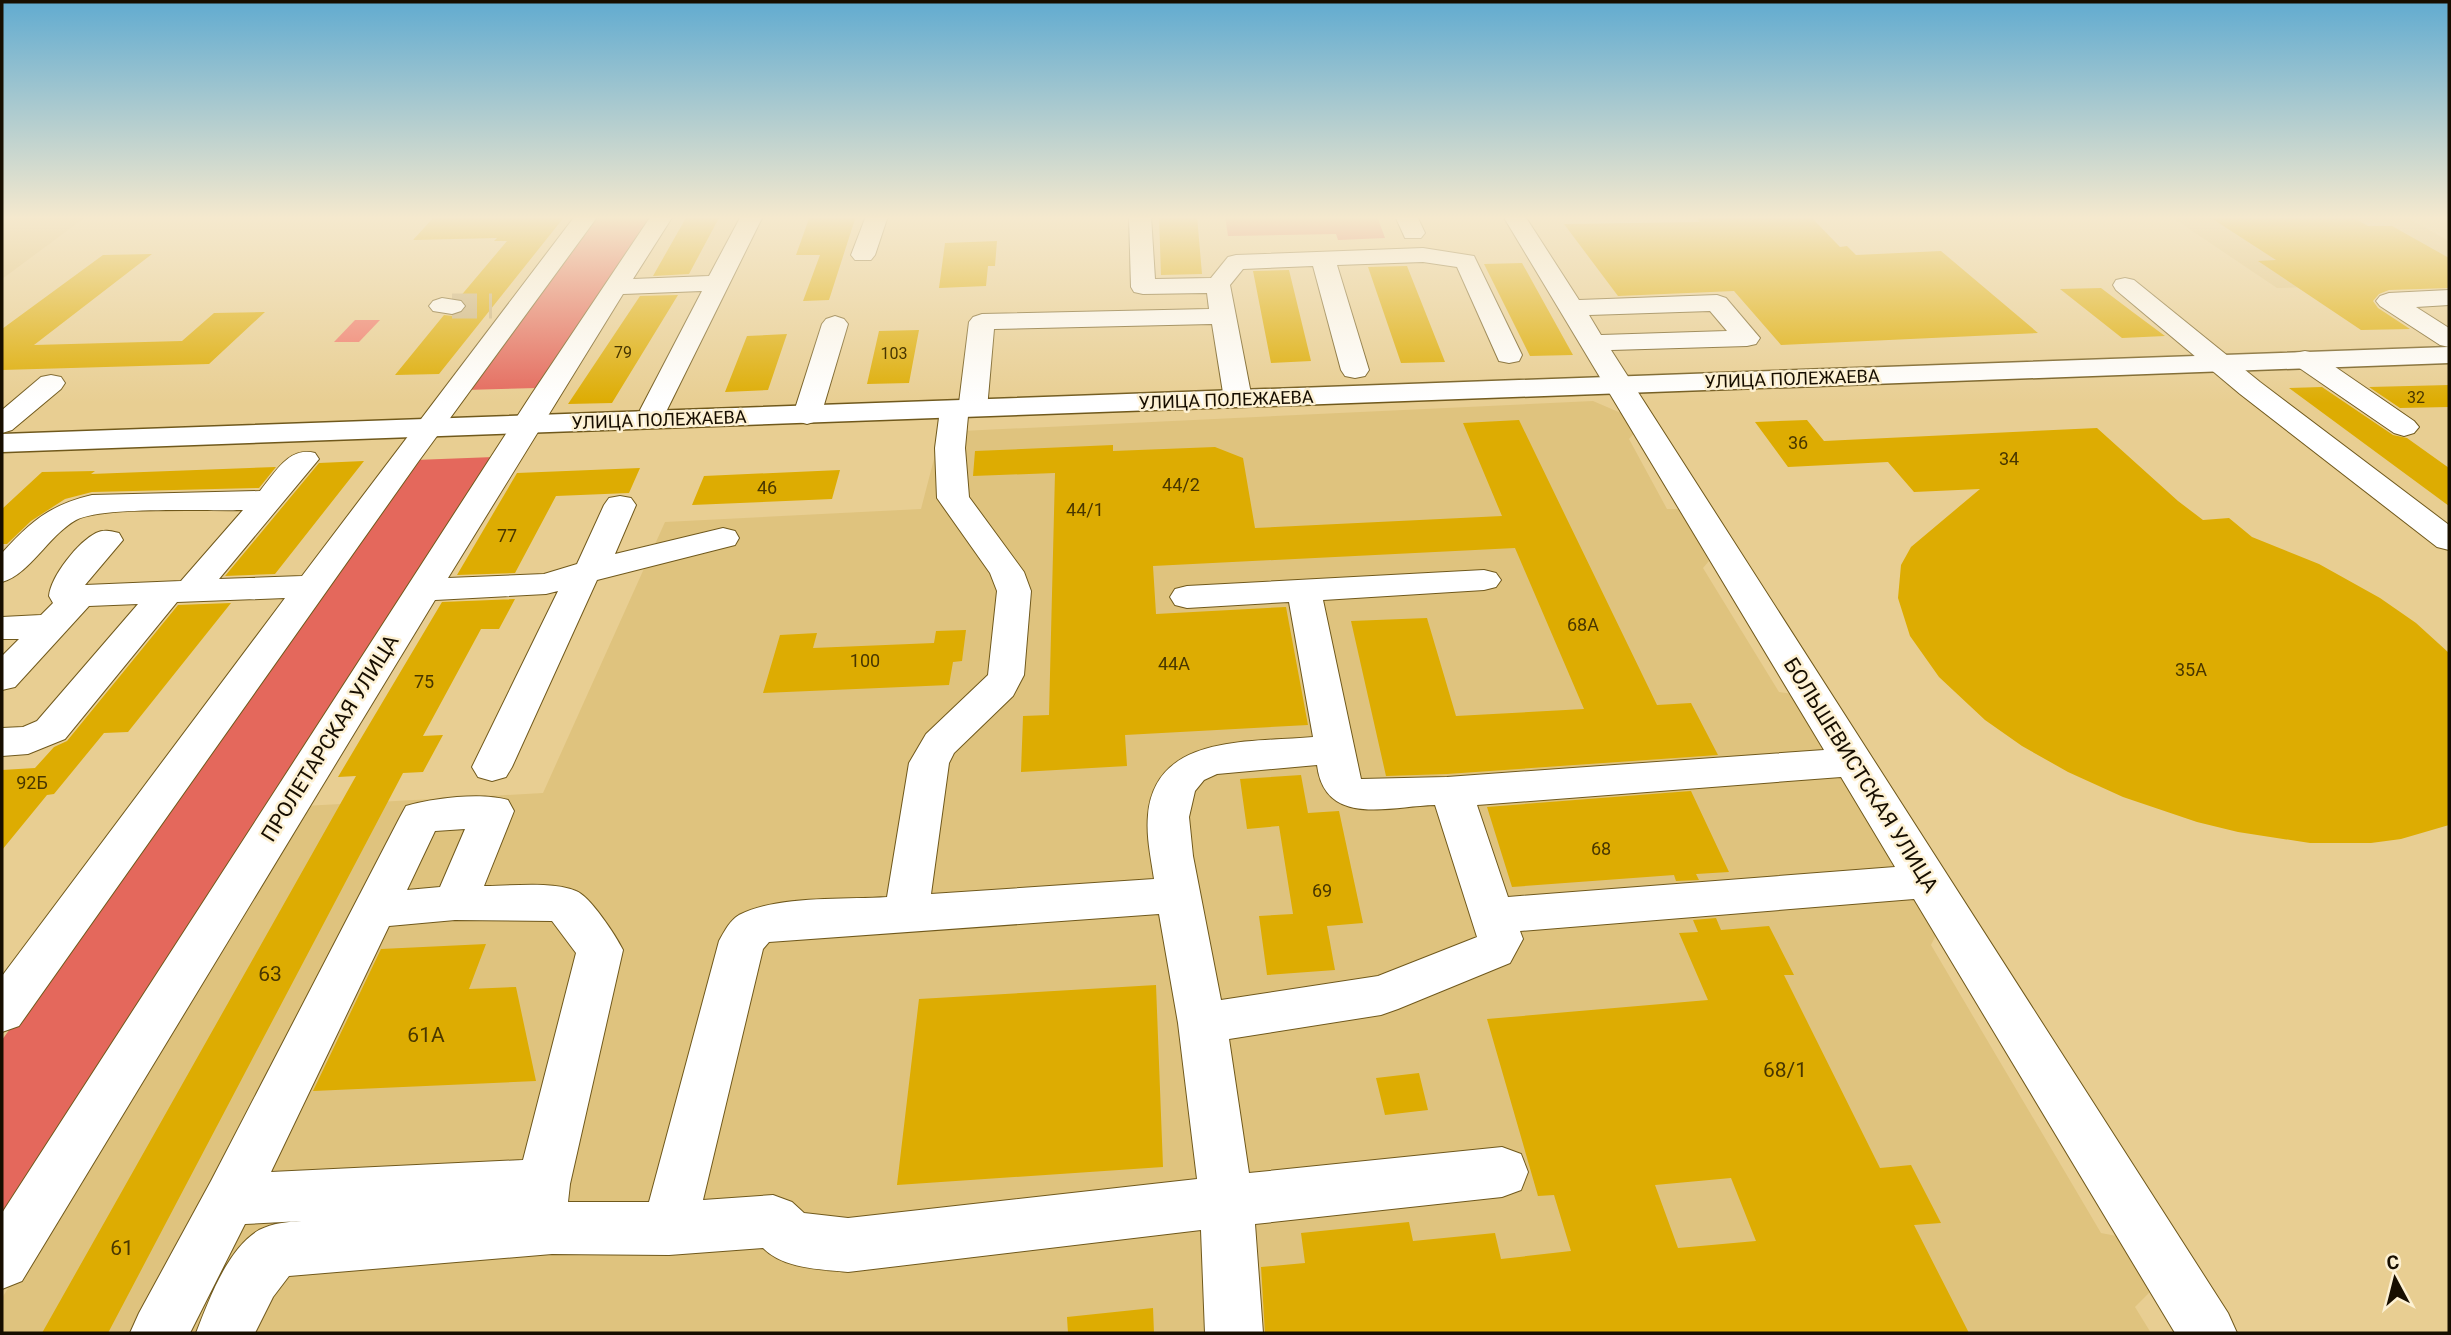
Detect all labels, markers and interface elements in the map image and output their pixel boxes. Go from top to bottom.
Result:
house number: 79 [614,343,632,362]
house number: 103 [881,344,907,363]
street label: УЛИЦА ПОЛЕЖАЕВА [1704,365,1880,392]
street label: УЛИЦА ПОЛЕЖАЕВА [1138,386,1314,413]
house number: 32 [2407,388,2425,407]
street label: УЛИЦА ПОЛЕЖАЕВА [571,406,747,433]
house number: 36 [1788,432,1808,453]
house number: 34 [1999,448,2019,469]
house number: 44/2 [1162,474,1200,495]
house number: 46 [757,477,777,498]
house number: 44/1 [1066,499,1104,520]
house number: 77 [497,525,517,546]
house number: 68А [1567,614,1599,635]
street label: ПРОЛЕТАРСКАЯ УЛИЦА [256,630,404,846]
house number: 100 [850,650,880,671]
house number: 44А [1158,653,1190,674]
street label: БОЛЬШЕВИСТСКАЯ УЛИЦА [1779,653,1943,897]
house number: 35А [2175,659,2207,680]
house number: 75 [414,671,434,692]
house number: 92Б [16,772,48,793]
house number: 68 [1591,838,1611,859]
house number: 69 [1312,880,1332,901]
house number: 63 [258,962,282,986]
house number: 61А [407,1023,445,1047]
house number: 68/1 [1763,1058,1807,1082]
house number: 61 [110,1236,134,1260]
north arrow [2360,1244,2430,1314]
text: С [2385,1250,2401,1275]

